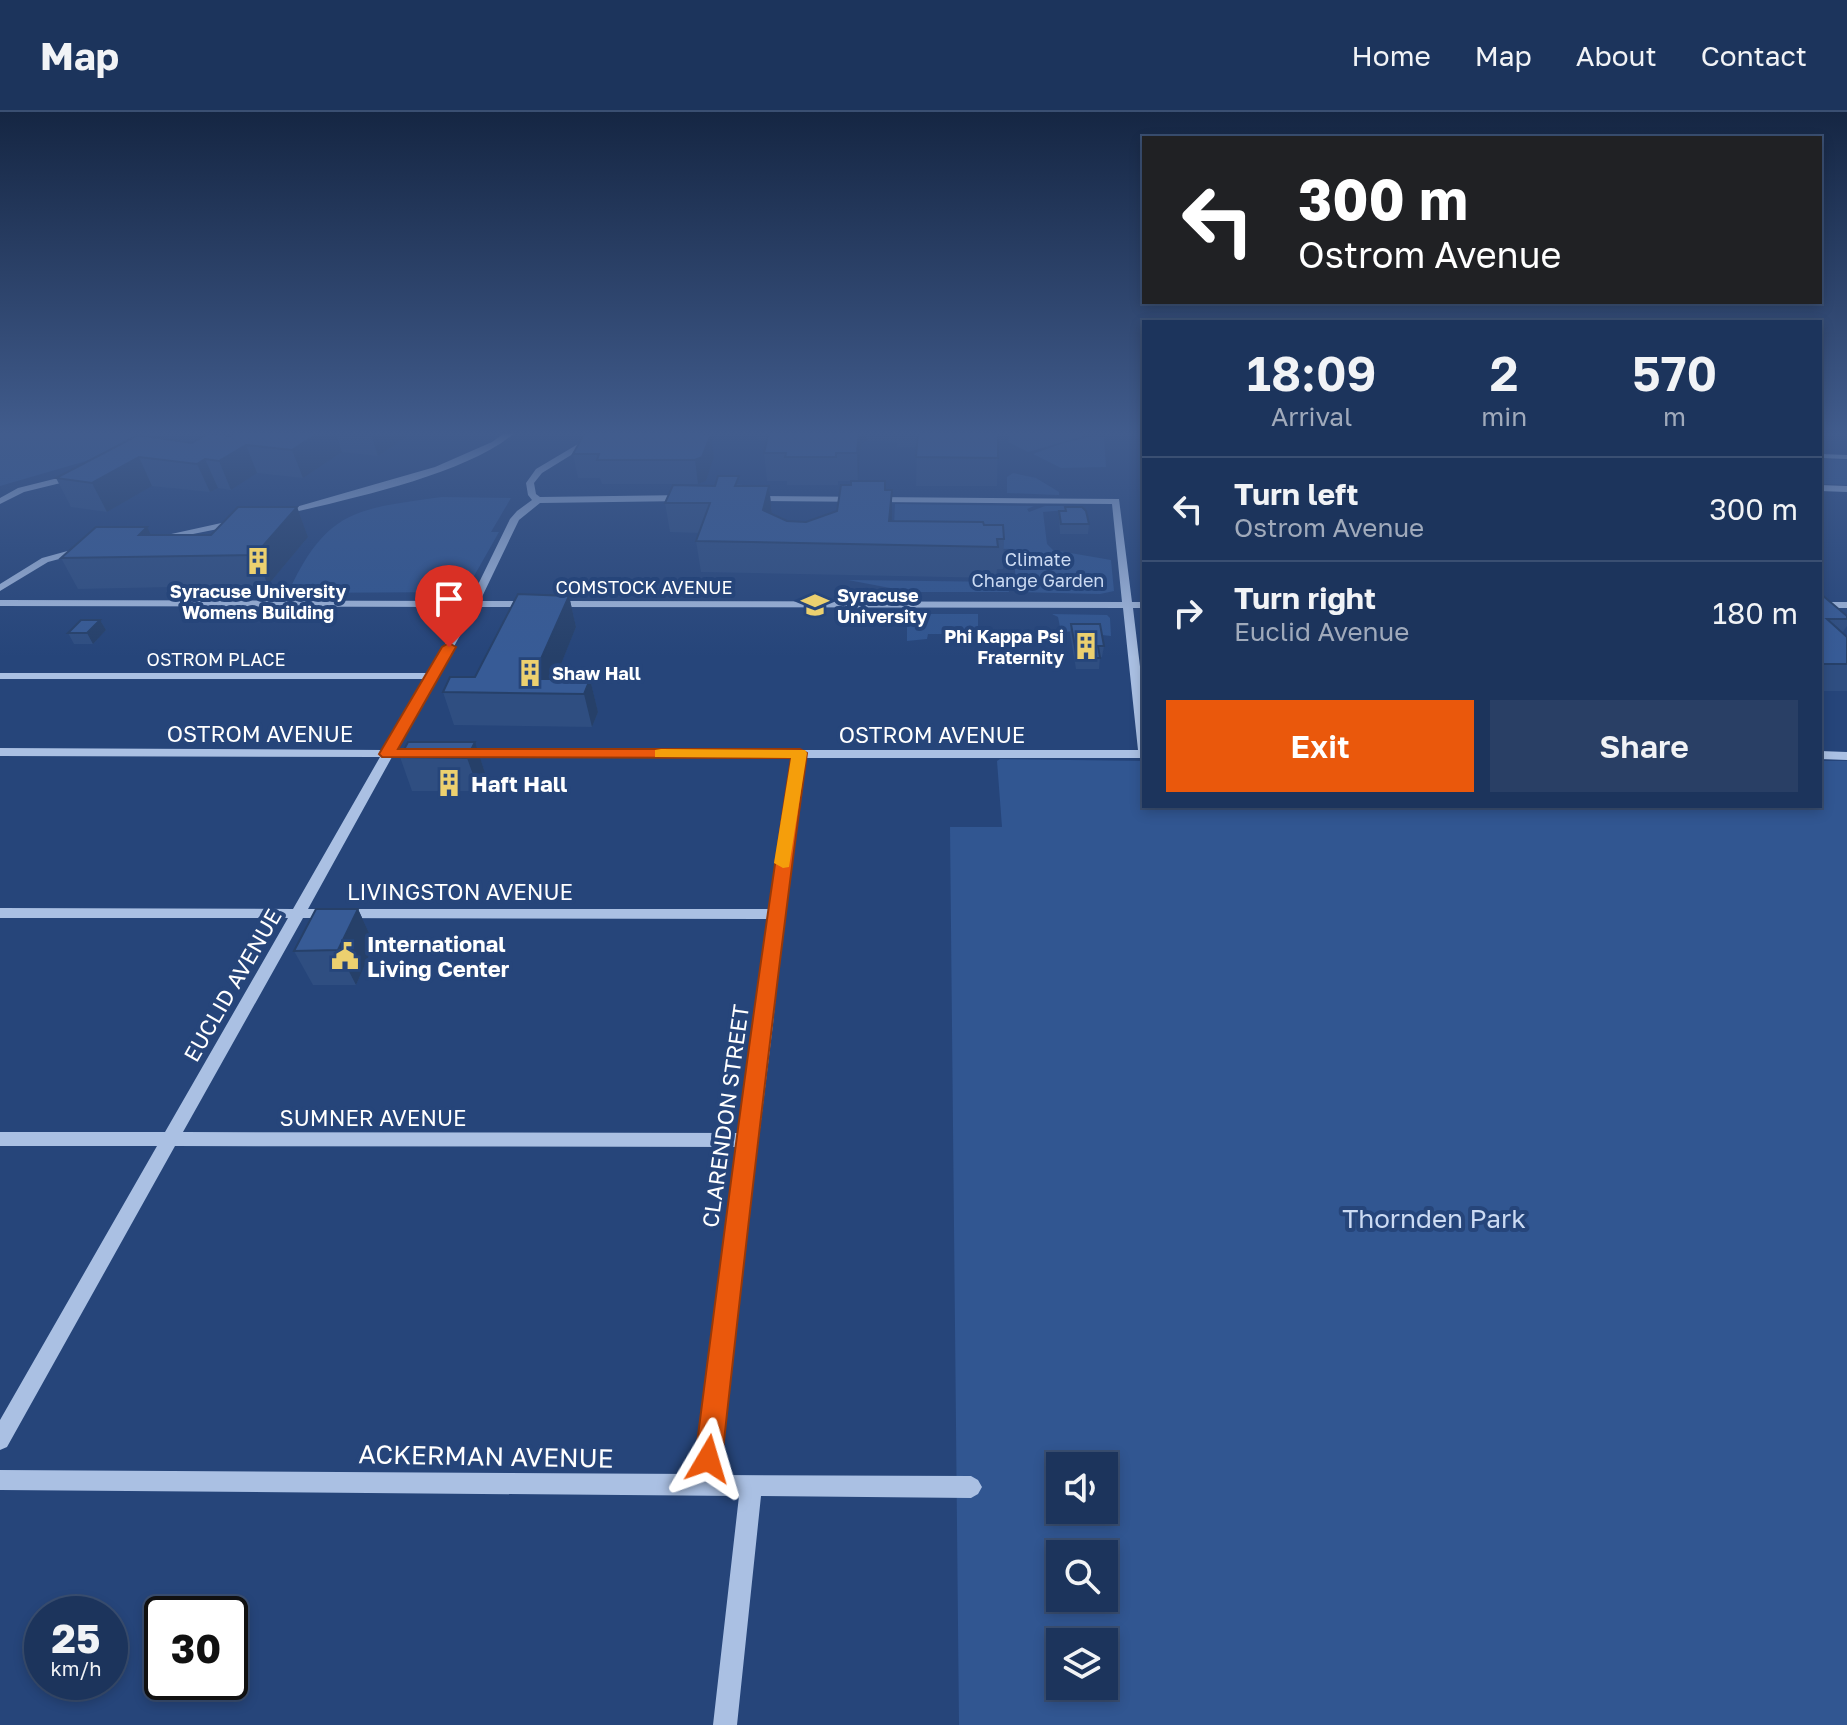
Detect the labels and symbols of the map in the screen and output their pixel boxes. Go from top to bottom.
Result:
building icon: Syracuse University Womens Building [243,546,273,576]
park label: Climate Change Garden [972,548,1104,591]
pin [415,565,483,647]
street label: COMSTOCK AVENUE [556,576,732,598]
place label: Syracuse University Womens Building [170,580,346,623]
place label: Syracuse University [837,584,927,627]
school or university icon: Syracuse University [800,590,830,620]
place label: Phi Kappa Psi Fraternity [944,625,1064,668]
building icon: Phi Kappa Psi Fraternity [1071,631,1101,661]
street label: OSTROM PLACE [147,648,285,670]
building icon: Shaw Hall [515,658,545,688]
place label: Shaw Hall [552,662,641,684]
street label: OSTROM AVENUE [167,720,353,747]
street label: OSTROM AVENUE [839,721,1025,748]
building icon: Haft Hall [434,768,464,798]
place label: Haft Hall [471,770,567,797]
street label: LIVINGSTON AVENUE [347,878,573,905]
street label: EUCLID AVENUE [177,904,287,1066]
place label: International Living Center [367,930,510,982]
public building icon: International Living Center [330,941,360,971]
street label: CLARENDON STREET [696,1002,754,1229]
street label: SUMNER AVENUE [280,1104,466,1131]
park label: Thornden Park [1342,1203,1526,1234]
position arrow [666,1417,750,1501]
street label: ACKERMAN AVENUE [358,1438,614,1474]
speed limit sign: 30 [144,1596,248,1700]

